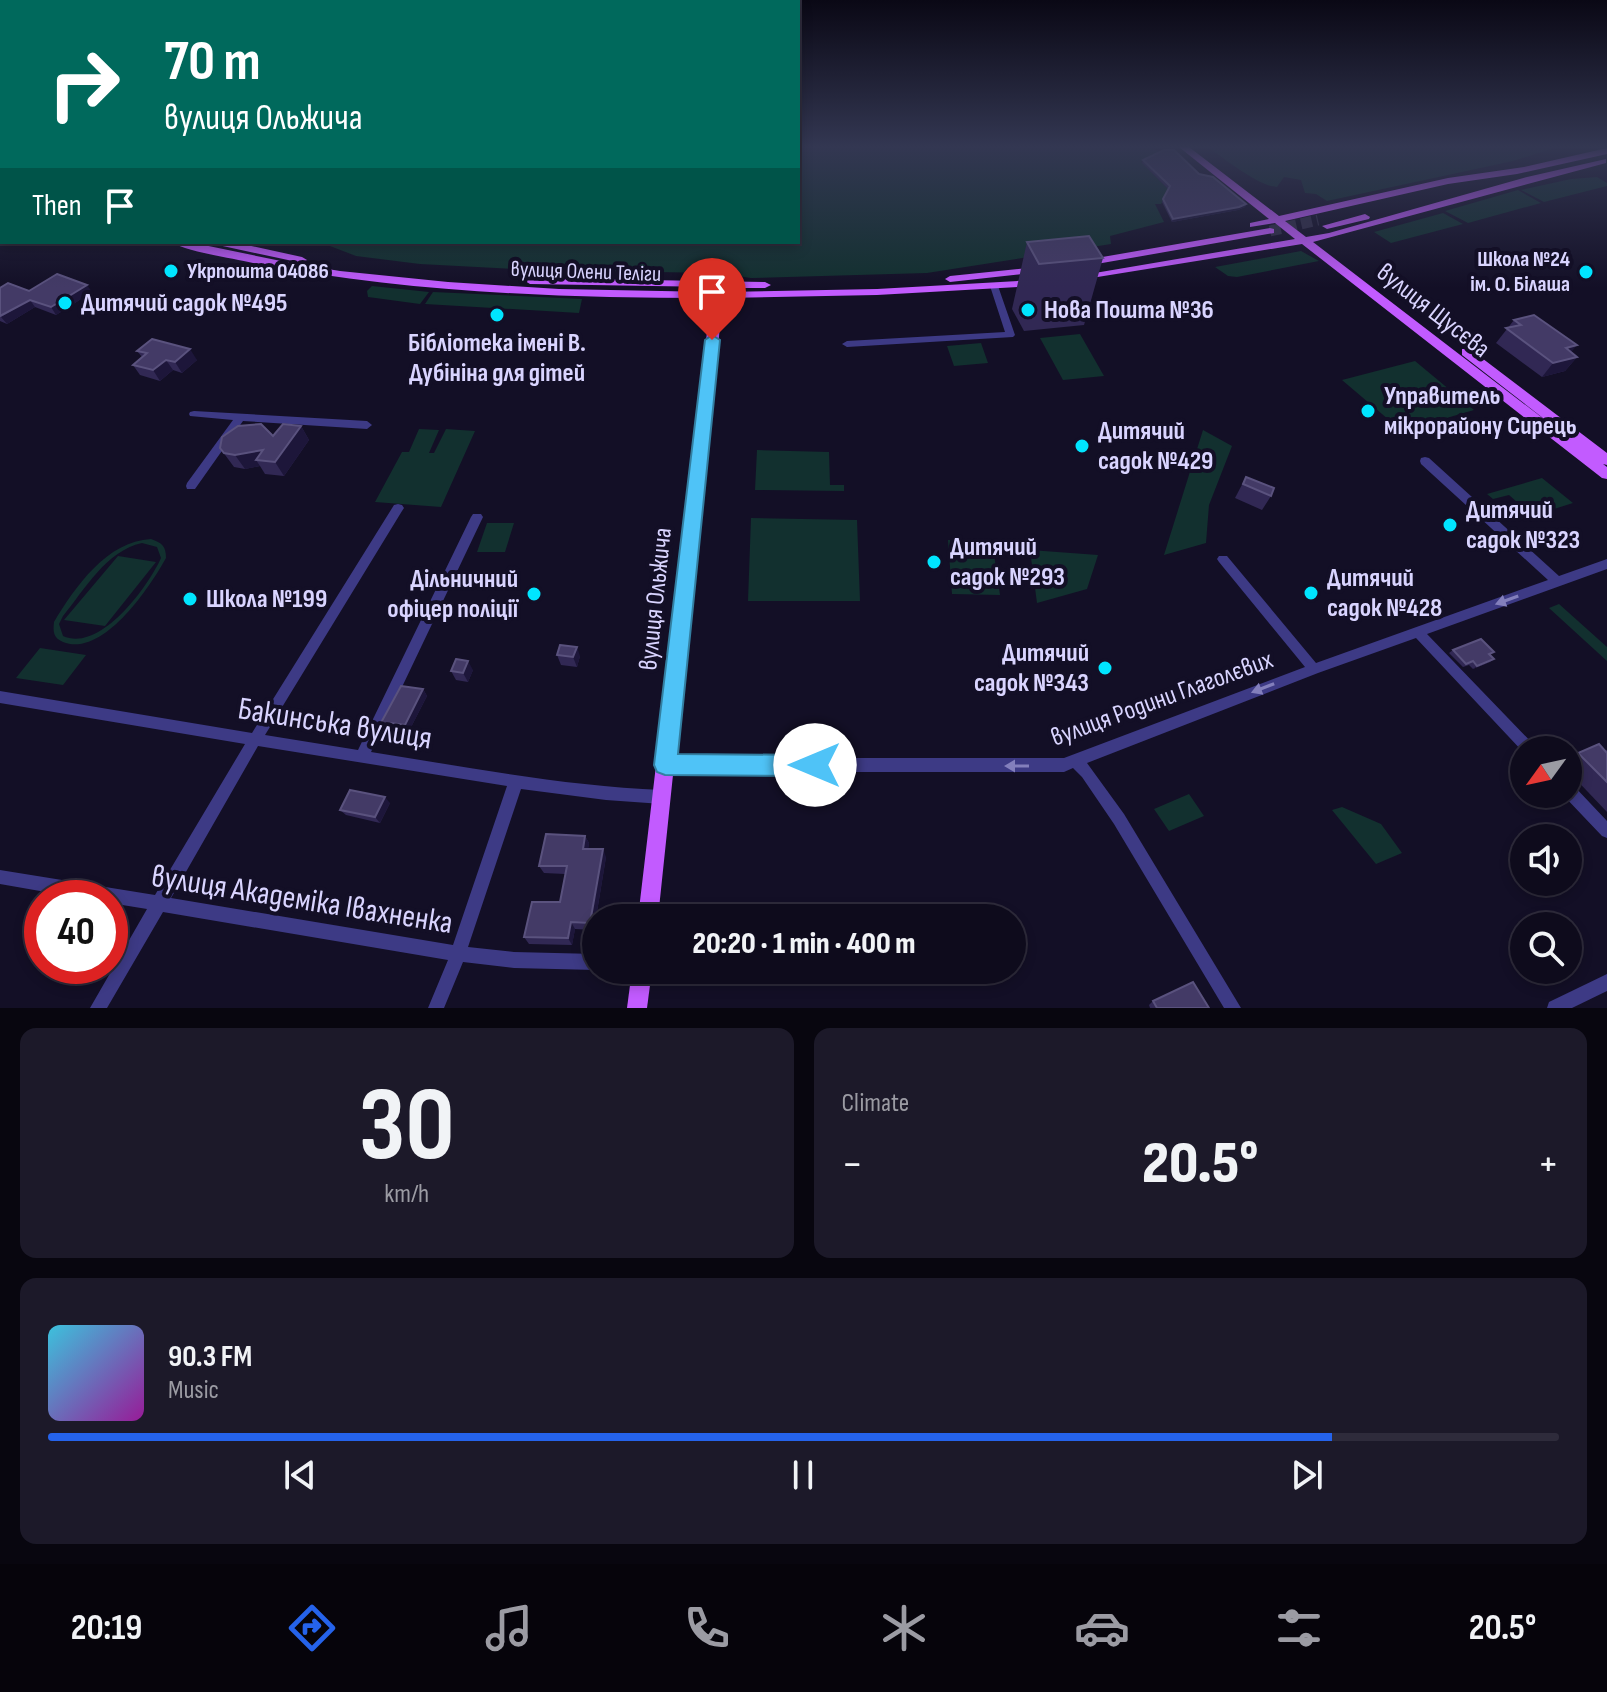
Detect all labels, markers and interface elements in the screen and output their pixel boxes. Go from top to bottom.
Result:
text: 70 m [164,29,261,96]
icon: right [32,32,136,136]
text: вулиця Ольжича [164,97,363,140]
icon: arrive [98,184,142,228]
text: Then [32,188,82,224]
place label: Школа №24 ім. О. Білаша [1470,246,1570,298]
street label: вулиця Олени Теліги [510,256,662,288]
street label: вулиця Щусєва [1370,257,1496,365]
place label: Укрпошта 04086 [187,258,329,285]
pin [678,258,746,340]
marker: Укрпошта 04086 [162,262,180,280]
marker: Школа №24 ім. О. Білаша [1577,263,1595,281]
icon: arrive [690,270,734,314]
place label: Дитячий садок №495 [81,288,287,319]
marker: Дитячий садок №495 [56,294,74,312]
place label: Нова Пошта №36 [1044,295,1214,326]
marker: Нова Пошта №36 [1019,301,1037,319]
marker: Бібліотека імені В. Дубініна для дітей [488,306,506,324]
place label: Бібліотека імені В. Дубініна для дітей [408,328,586,389]
place label: Управитель мікрорайону Сирець [1384,381,1577,442]
marker: Управитель мікрорайону Сирець [1359,402,1377,420]
place label: Дитячий садок №429 [1098,416,1213,477]
marker: Дитячий садок №429 [1073,437,1091,455]
place label: Дитячий садок №323 [1466,495,1580,556]
marker: Дитячий садок №323 [1441,516,1459,534]
street label: вулиця Ольжича [633,526,679,672]
place label: Дитячий садок №293 [950,532,1065,593]
marker: Дитячий садок №293 [925,553,943,571]
place label: Дитячий садок №428 [1327,563,1442,624]
place label: Дільничний офіцер поліції [387,564,520,625]
place label: Школа №199 [206,584,327,615]
marker: Дитячий садок №428 [1302,584,1320,602]
marker: Дільничний офіцер поліції [525,585,543,603]
marker: Школа №199 [181,590,199,608]
one-way arrow [1495,594,1519,607]
place label: Дитячий садок №343 [974,638,1089,699]
street label: вулиця Родини Глаголєвих [1047,644,1277,754]
marker: Дитячий садок №343 [1096,659,1114,677]
one-way arrow [1251,682,1275,695]
street label: Бакинська вулиця [235,689,435,759]
position arrow [773,723,857,807]
north arrow [1510,736,1582,808]
map controls [1510,736,1582,984]
one-way arrow [1004,760,1029,772]
button: sound [1510,824,1582,896]
street label: вулиця Академіка Івахненка [149,857,455,943]
speed limit sign: 40 [24,880,128,984]
button: search [1510,912,1582,984]
text: 20:20 · 1 min · 400 m [693,926,915,962]
text: 30 [359,1064,455,1189]
text: Climate [842,1088,909,1119]
text: 20.5° [1142,1128,1259,1200]
text: − [842,1138,863,1191]
text: + [1537,1138,1559,1191]
text: km/h [384,1179,429,1210]
text: 90.3 FM [168,1339,252,1375]
text: Music [168,1375,219,1406]
icon: previous [278,1453,322,1497]
icon: pause [781,1453,825,1497]
icon: next [1285,1453,1329,1497]
icon: directions [284,1600,340,1656]
icon: music [481,1600,537,1656]
icon: phone [679,1600,735,1656]
icon: climate [876,1600,932,1656]
icon: car [1074,1600,1130,1656]
icon: filters [1271,1600,1327,1656]
text: 20:19 [71,1607,142,1650]
text: 20.5° [1469,1607,1536,1650]

